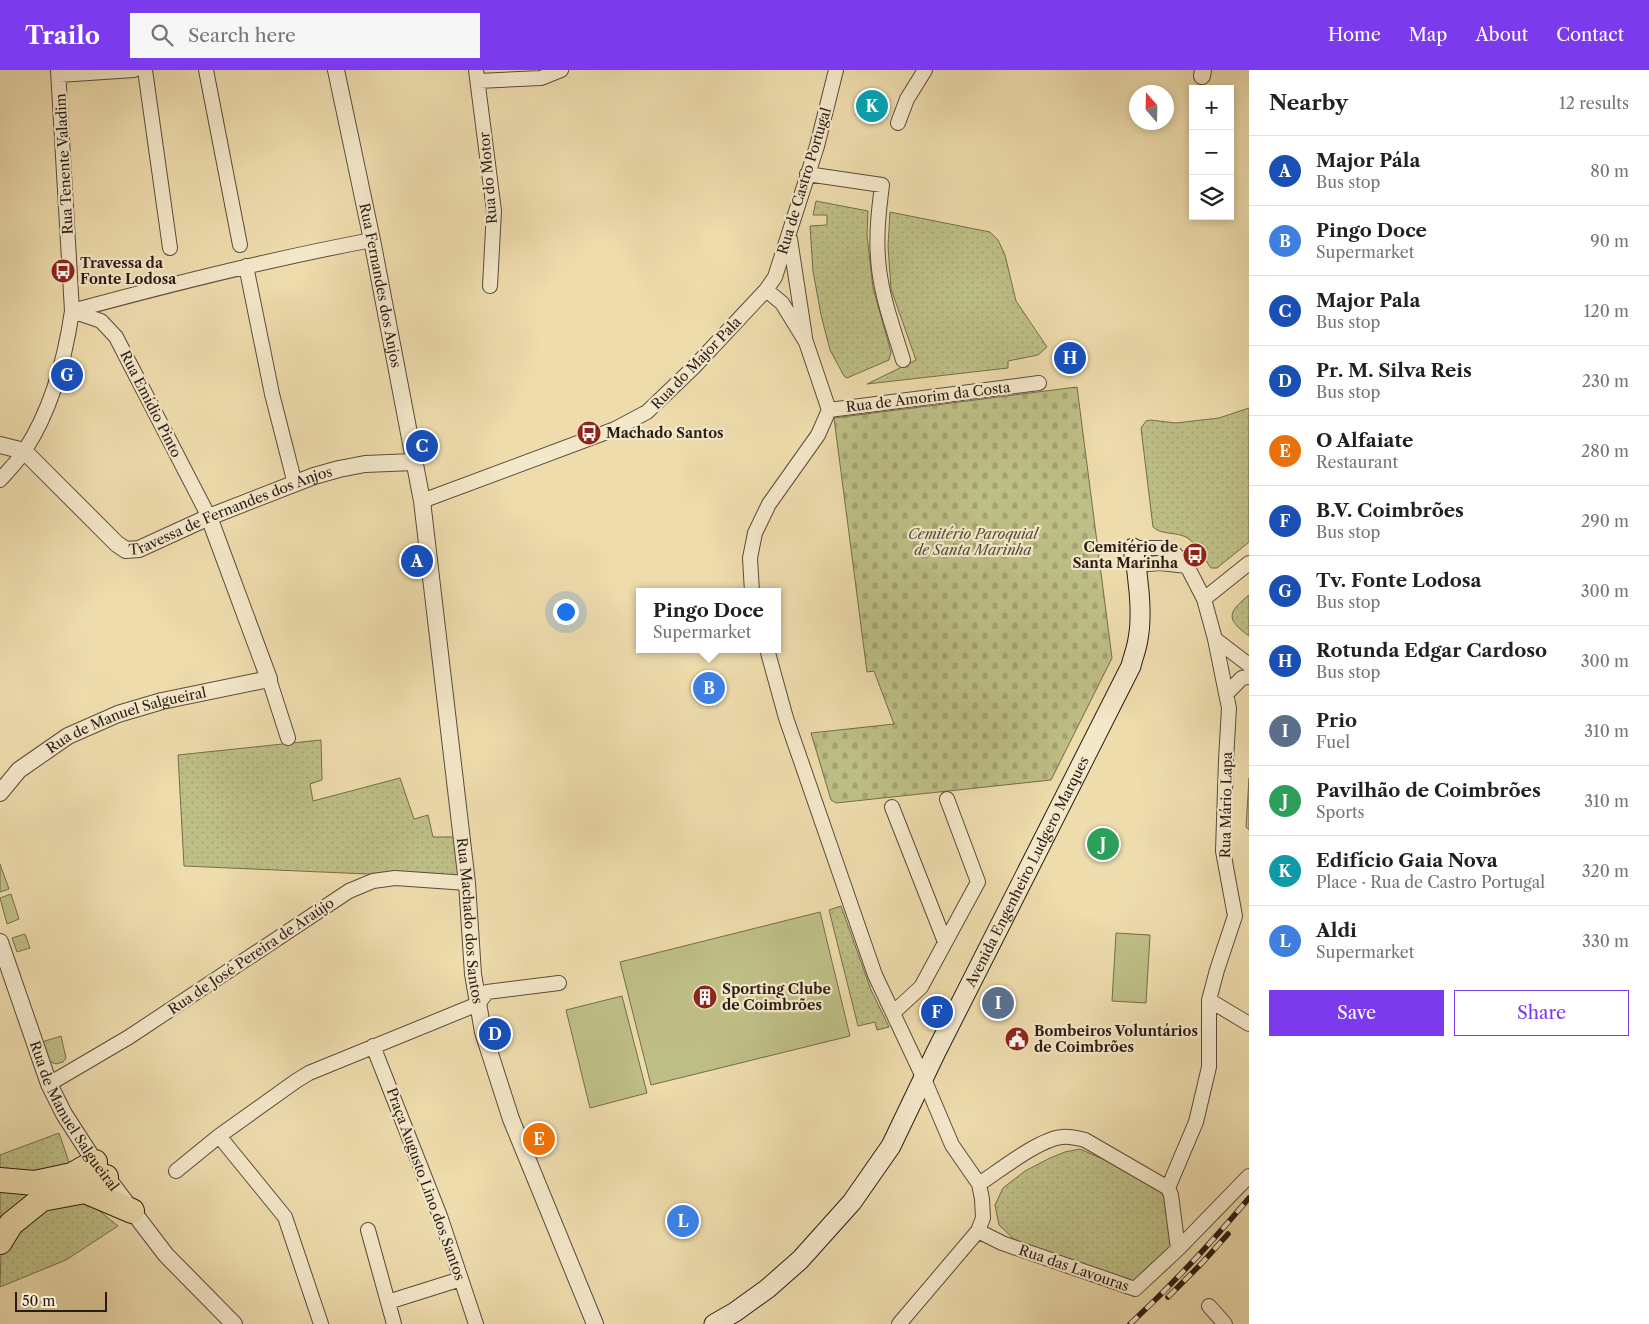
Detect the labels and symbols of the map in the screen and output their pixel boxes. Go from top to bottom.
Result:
north arrow [1129,85,1174,130]
pin: K [856,87,888,125]
street label: Rua Tenente Valadim [51,93,77,235]
street label: Rua de Castro Portugal [773,105,835,257]
street label: Rua do Motor [475,131,501,225]
street label: Rua Fernandes dos Anjos [355,201,405,369]
place label: Travessa da Fonte Lodosa [80,254,177,288]
bus stop icon: Travessa da Fonte Lodosa [50,258,76,284]
street label: Rua do Major Pala [647,312,745,413]
pin: H [1054,339,1086,377]
street label: Rua Emídio Pinto [116,347,186,461]
pin: G [51,356,83,394]
street label: Rua de Amorim da Costa [845,378,1012,416]
bus stop icon: Machado Santos [576,420,602,446]
place label: Machado Santos [606,424,724,442]
pin: C [406,427,438,465]
street label: Travessa de Fernandes dos Anjos [128,462,334,559]
park label: Cemitério Paroquial de Santa Marinha [908,525,1040,559]
place label: Cemitério de Santa Marinha [1072,538,1179,572]
pin: A [401,542,433,580]
bus stop icon: Cemitério de Santa Marinha [1182,542,1208,568]
your location [553,599,579,625]
pin: B [693,669,725,707]
street label: Rua de Manuel Salgueiral [43,683,208,757]
street label: Rua Mário Lapa [1216,751,1236,858]
street label: Avenida Engenheiro Ludgero Marques [961,753,1093,991]
pin: J [1087,825,1119,863]
street label: Rua Machado dos Santos [453,837,487,1005]
street label: Rua de José Pereira de Araújo [165,894,337,1018]
place label: Sporting Clube de Coimbrões [722,980,831,1014]
building icon: Sporting Clube de Coimbrões [692,984,718,1010]
pin: I [982,984,1014,1022]
pin: F [921,993,953,1031]
pin: D [479,1015,511,1053]
place label: Bombeiros Voluntários de Coimbrões [1034,1022,1198,1056]
public building icon: Bombeiros Voluntários de Coimbrões [1004,1026,1030,1052]
street label: Rua de Manuel Salgueiral [26,1038,123,1195]
street label: Praça Augusto Lino dos Santos [383,1085,469,1283]
pin: E [523,1120,555,1158]
pin: L [667,1202,699,1240]
street label: Rua das Lavouras [1016,1241,1132,1295]
scale bar [15,1289,108,1312]

